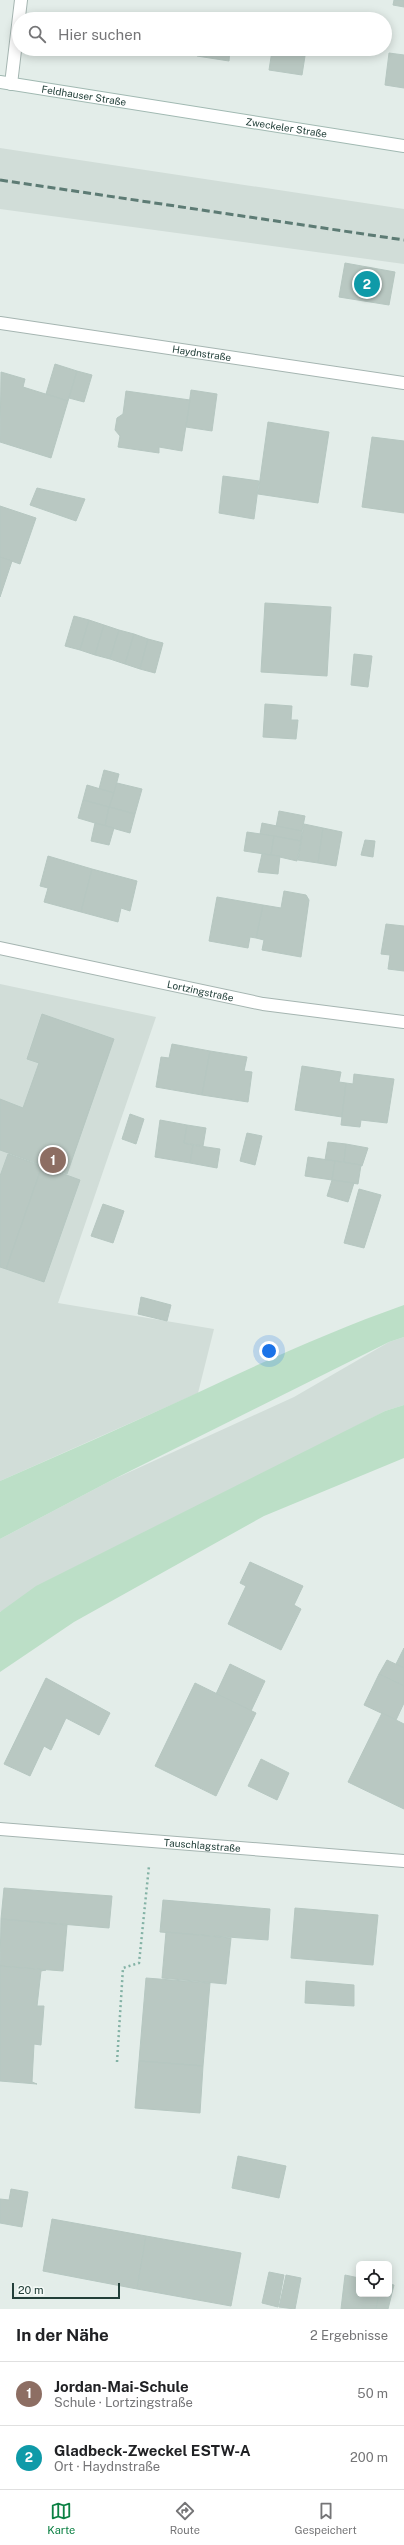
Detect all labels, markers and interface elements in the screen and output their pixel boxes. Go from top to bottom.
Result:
search box [12,12,392,56]
icon: search [26,23,48,45]
text: Hier suchen [58,26,141,43]
street label: Feldhauser Straße [41,83,128,108]
street label: Zweckeler Straße [245,115,328,140]
pin: 2 [354,269,380,299]
street label: Haydnstraße [171,343,233,363]
street label: Lortzingstraße [166,978,235,1004]
pin: 1 [40,1145,66,1175]
your location [259,1341,279,1361]
street label: Tauschlagstraße [163,1836,242,1854]
map controls [356,2261,392,2297]
button: locate [356,2261,392,2297]
scale bar [12,2281,120,2300]
text: 20 m [18,2284,43,2296]
text: In der Nähe [16,2325,109,2345]
text: 2 Ergebnisse [310,2328,388,2343]
text: Jordan-Mai-Schule [54,2378,189,2395]
text: 1 [26,2386,32,2401]
text: 50 m [357,2386,388,2401]
text: Schule · Lortzingstraße [54,2395,193,2410]
text: Gladbeck-Zweckel ESTW-A [54,2442,251,2459]
text: 2 [25,2450,33,2465]
text: 200 m [350,2450,388,2465]
text: Ort · Haydnstraße [54,2459,160,2474]
tab: Karte [47,2500,75,2536]
tab: Route [170,2500,200,2536]
tab: Gespeichert [295,2500,357,2536]

